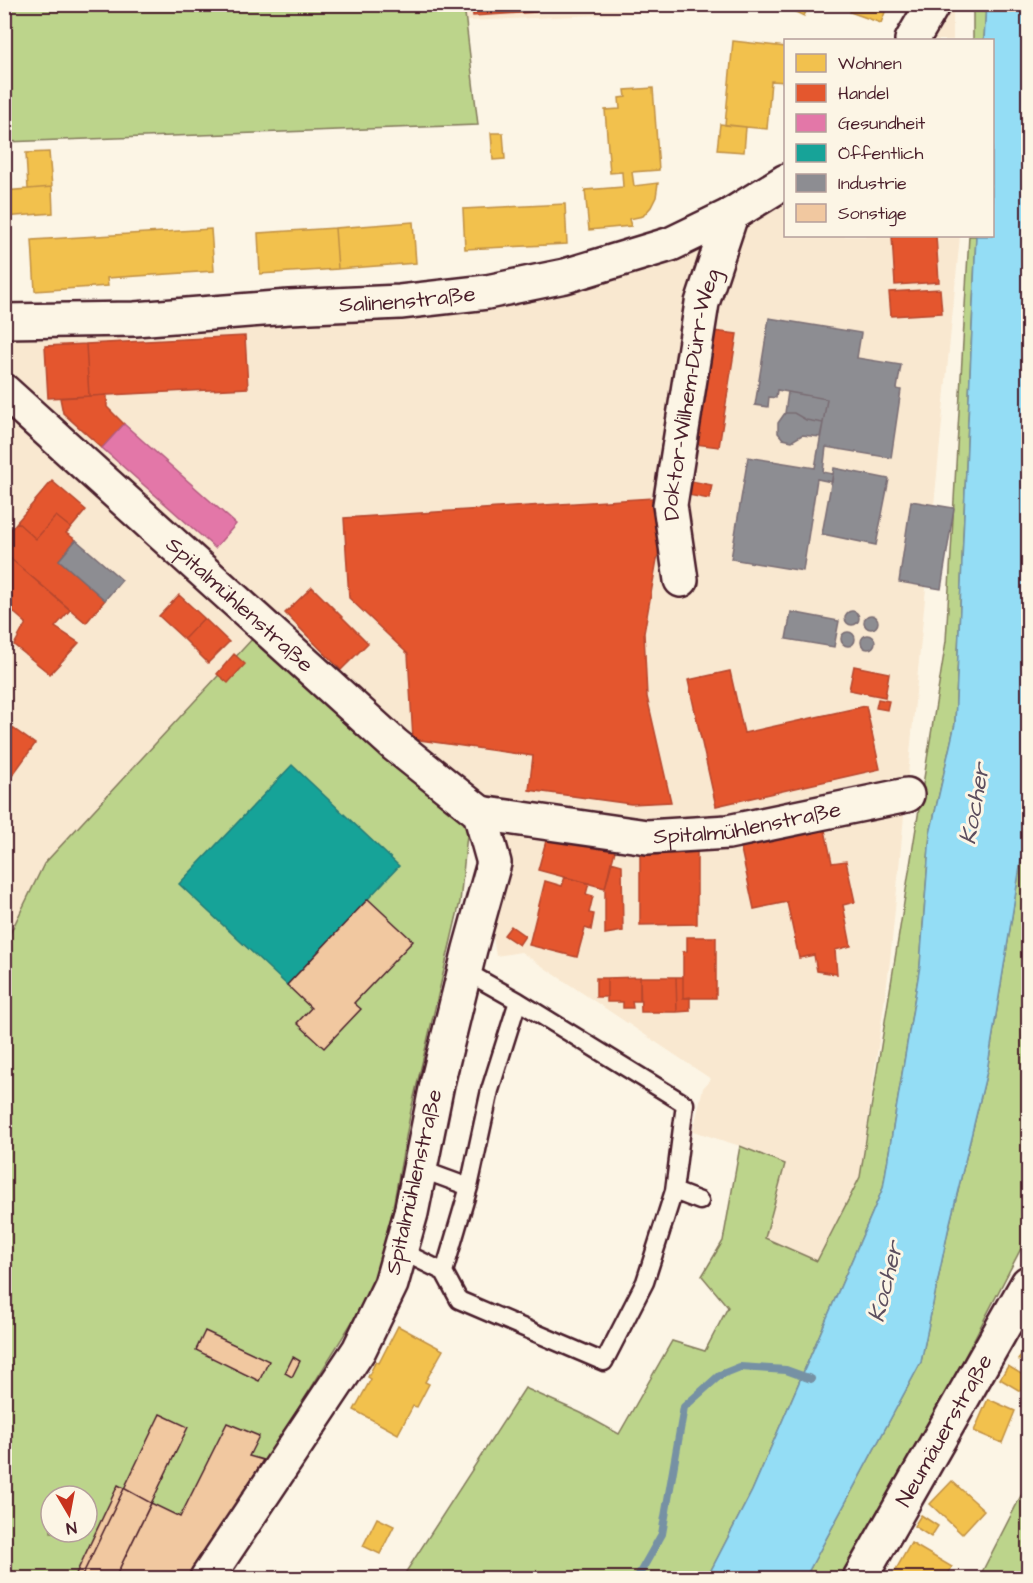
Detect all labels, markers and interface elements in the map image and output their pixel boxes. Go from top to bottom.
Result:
legend [784,39,994,237]
text: Wohnen [838,51,902,76]
text: Handel [838,81,889,106]
text: Gesundheit [838,111,926,136]
text: Öffentlich [838,141,923,166]
text: Industrie [838,171,907,196]
text: Sonstige [838,201,907,227]
street label: Doktor-Wilhem-Dürr-Weg [655,265,729,523]
street label: Salinenstraße [338,278,477,320]
street label: Spitalmühlenstraße [159,529,321,680]
water label: Kocher [951,758,999,847]
street label: Spitalmühlenstraße [652,794,844,852]
street label: Spitalmühlenstraße [378,1086,450,1278]
water label: Kocher [860,1236,913,1326]
street label: Neumäuerstraße [888,1348,1000,1512]
north arrow [39,1484,99,1544]
text: N [65,1516,78,1539]

